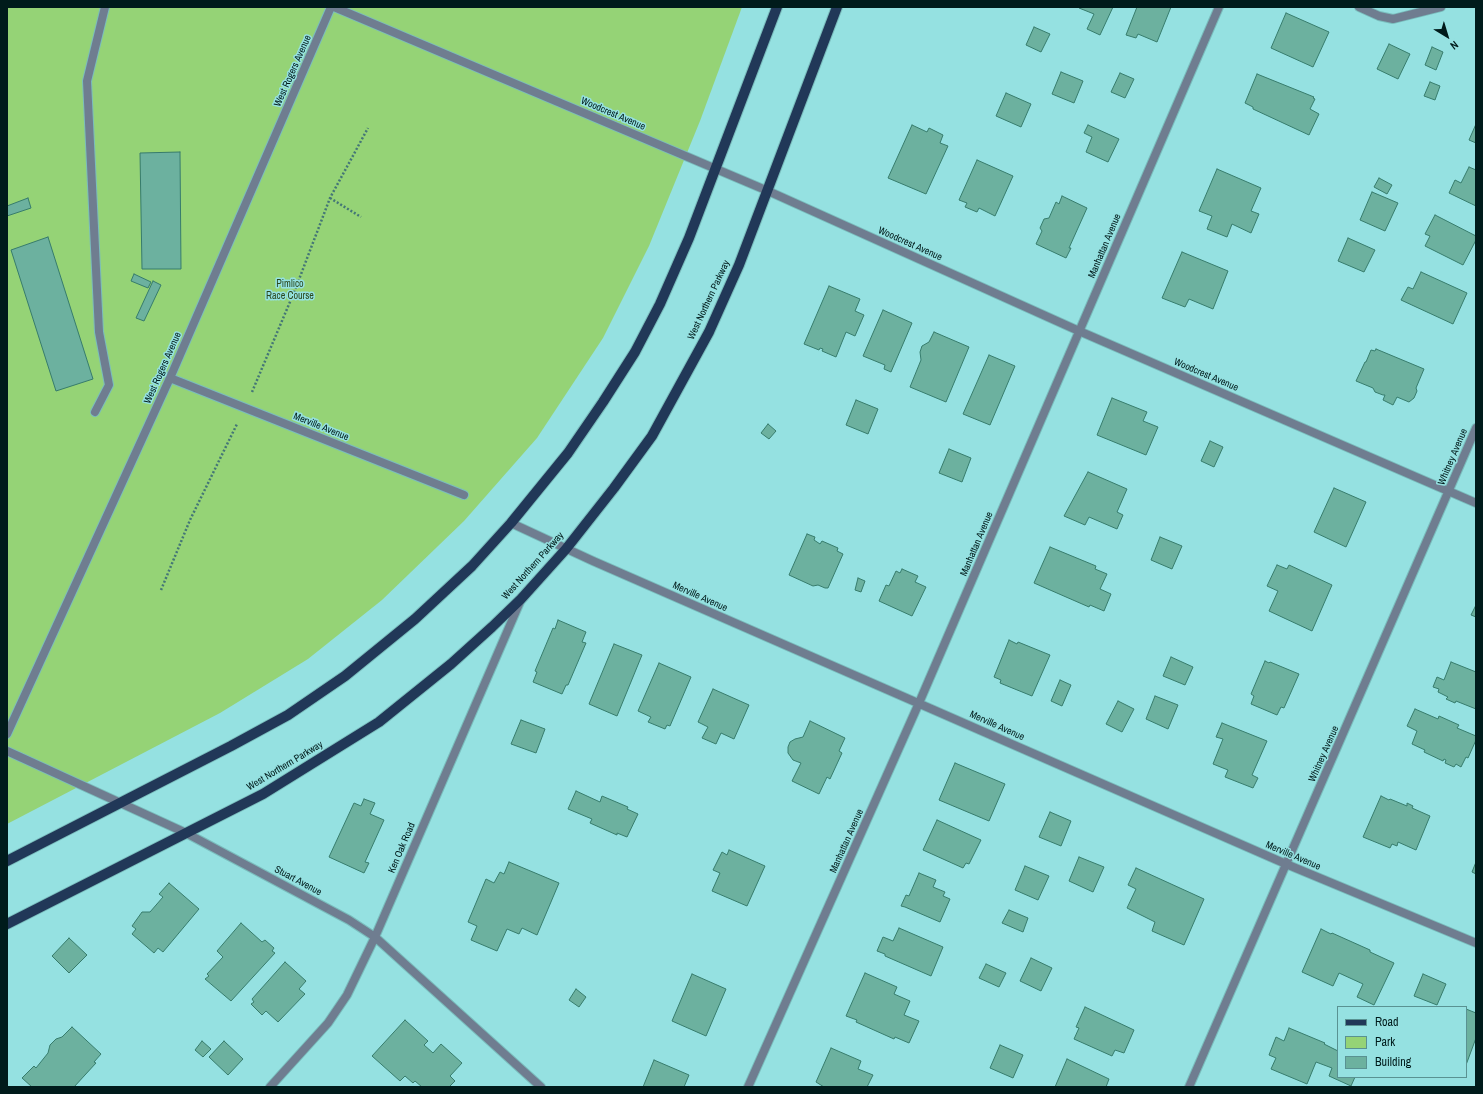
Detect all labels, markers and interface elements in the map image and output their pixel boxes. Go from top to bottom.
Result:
north arrow [1427,16,1467,56]
street label: West Rogers Avenue [272,33,314,109]
text: N [1448,38,1461,53]
street label: Woodcrest Avenue [579,95,647,133]
street label: Manhattan Avenue [1086,212,1124,280]
street label: Woodcrest Avenue [876,224,944,264]
street label: West Northern Parkway [685,258,733,342]
park label: Pimlico Race Course [266,278,314,302]
street label: West Rogers Avenue [142,330,184,406]
street label: Woodcrest Avenue [1172,356,1240,394]
street label: Merville Avenue [292,410,350,444]
street label: Whitney Avenue [1436,427,1470,487]
street label: Manhattan Avenue [958,510,996,578]
street label: West Northern Parkway [500,530,566,602]
street label: Merville Avenue [671,580,729,614]
street label: Merville Avenue [968,709,1026,743]
street label: Whitney Avenue [1306,724,1342,784]
street label: West Northern Parkway [245,739,325,793]
street label: Manhattan Avenue [828,807,866,875]
street label: Ken Oak Road [386,821,418,875]
street label: Merville Avenue [1264,839,1322,873]
street label: Stuart Avenue [272,864,324,898]
legend [1337,1006,1467,1078]
text: Road [1375,1014,1399,1030]
text: Park [1375,1034,1395,1050]
text: Building [1375,1054,1411,1070]

